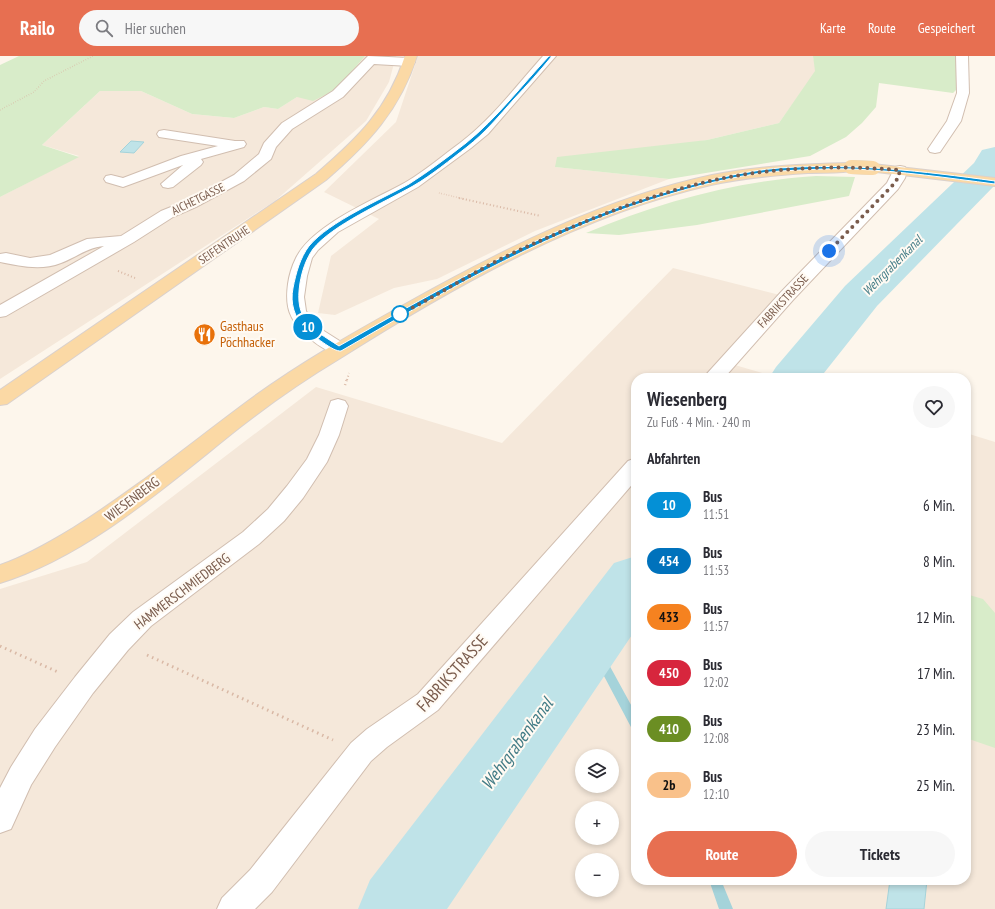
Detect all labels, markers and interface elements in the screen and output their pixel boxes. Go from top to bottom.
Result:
search box [79,10,359,46]
text: Railo [20,16,55,40]
icon: search [93,17,115,39]
text: Hier suchen [125,19,186,38]
text: Karte [820,19,846,37]
text: Route [868,19,896,37]
text: Gespeichert [918,19,975,37]
street label: AICHETGASSE [169,179,227,218]
street label: SEIFENTRUHE [195,222,252,267]
water label: Wehrgrabenkanal [859,230,927,299]
your location [819,241,839,261]
street label: FABRIKSTRASSE [754,271,811,331]
unlabelled marker [391,305,409,323]
line badge: 10 [290,314,326,340]
place label: Gasthaus Pöchhacker [220,317,275,351]
text: 10 [301,318,315,336]
restaurant icon: Gasthaus Pöchhacker [192,321,218,347]
button: heart [913,386,955,428]
text: Wiesenberg [647,387,727,411]
text: Zu Fuß · 4 Min. · 240 m [647,414,750,431]
text: Abfahrten [647,449,700,468]
street label: WIESENBERG [101,472,163,525]
text: Bus [703,487,722,506]
text: 10 [662,496,676,514]
text: 6 Min. [923,496,955,515]
text: 11:51 [703,506,729,523]
text: Bus [703,543,722,562]
street label: HAMMERSCHMIEDBERG [130,549,234,633]
text: 454 [659,552,679,570]
text: 8 Min. [923,552,955,571]
text: 11:53 [703,562,729,579]
text: Bus [703,599,722,618]
text: 433 [659,608,679,626]
text: 12 Min. [916,608,955,627]
text: 11:57 [703,618,729,635]
street label: FABRIKSTRASSE [412,630,492,716]
text: Bus [703,655,722,674]
text: 450 [659,664,679,682]
text: 17 Min. [917,664,955,683]
text: 12:02 [703,674,729,691]
water label: Wehrgrabenkanal [475,692,559,794]
text: Bus [703,711,722,730]
text: 410 [659,720,679,738]
text: 23 Min. [916,720,955,739]
text: 12:08 [703,730,729,747]
map controls [575,749,619,897]
button: layers [575,749,619,793]
text: Bus [703,767,722,786]
text: 2b [663,776,675,794]
text: 25 Min. [916,776,955,795]
text: 12:10 [703,786,729,803]
button: + [575,801,619,845]
button: Route [647,831,797,877]
button: Tickets [805,831,955,877]
button: − [575,853,619,897]

